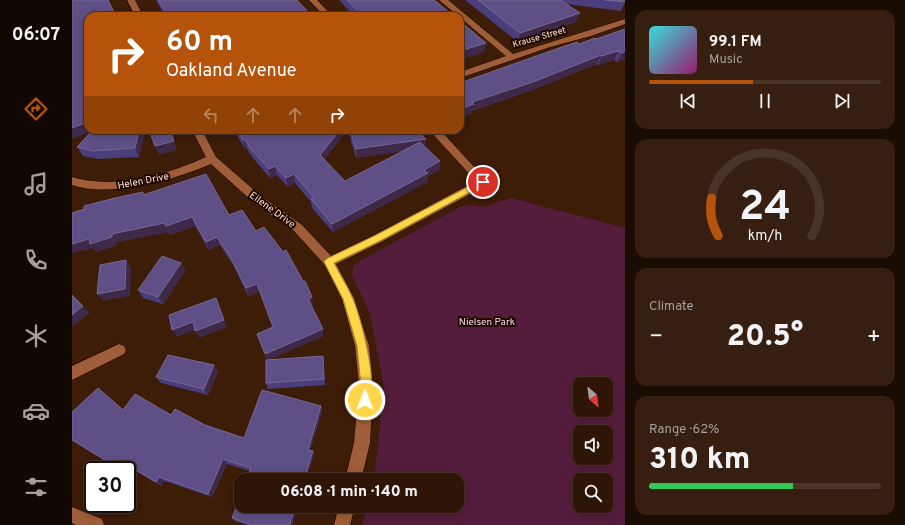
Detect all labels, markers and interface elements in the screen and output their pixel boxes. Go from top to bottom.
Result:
text: 06:07 [12,24,60,47]
text: 60 m [166,25,233,61]
street label: Krause Street [511,25,567,50]
icon: right [100,28,152,80]
text: 99.1 FM [709,33,762,52]
text: Music [709,52,743,68]
text: Oakland Avenue [166,60,296,83]
icon: previous [677,90,699,112]
icon: pause [754,90,776,112]
icon: next [831,90,853,112]
icon: directions [22,95,50,123]
icon: left [200,104,222,126]
icon: ahead [242,104,264,126]
icon: ahead [284,104,306,126]
icon: right [326,104,348,126]
pin [466,165,500,199]
icon: music [22,170,50,198]
street label: Helen Drive [116,170,170,193]
icon: arrive [472,171,494,193]
text: 24 [739,182,791,235]
street label: Eilene Drive [247,189,298,231]
text: km/h [748,227,782,245]
icon: phone [22,246,50,274]
text: Climate [649,299,694,315]
park label: Nielsen Park [459,316,515,329]
text: 20.5° [727,319,803,356]
icon: climate [22,322,50,350]
text: − [649,324,663,351]
text: + [867,324,881,351]
north arrow [573,377,613,417]
map controls [573,377,613,513]
position arrow [344,379,386,421]
icon: car [22,397,50,425]
text: Range · 62% [649,422,719,438]
button: sound [573,425,613,465]
text: 310 km [649,442,750,479]
speed limit sign: 30 [84,461,136,513]
icon: filters [22,473,50,501]
button: search [573,473,613,513]
text: 06:08 · 1 min · 140 m [280,483,418,502]

